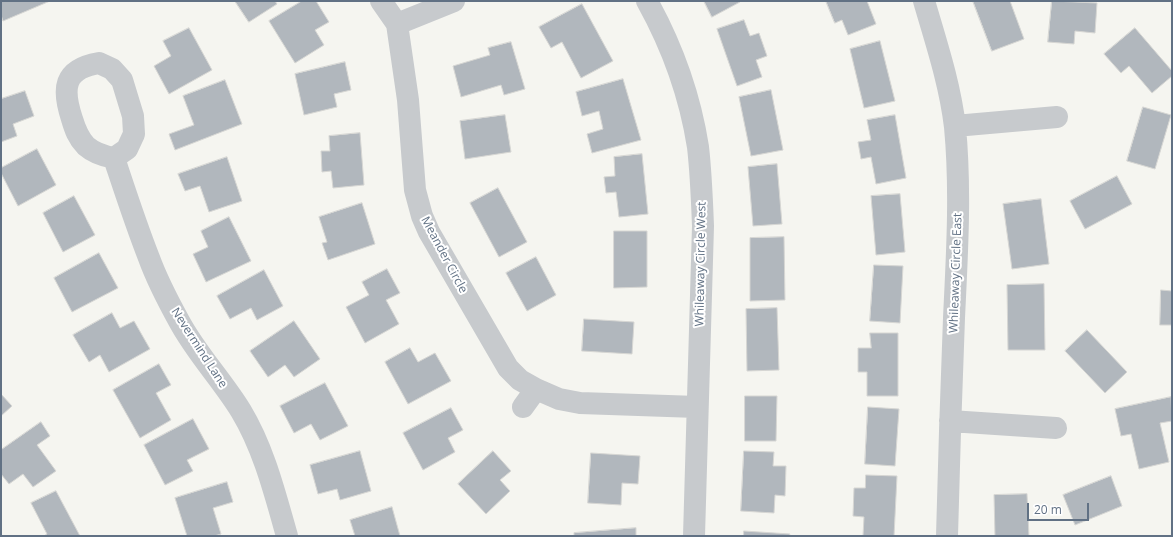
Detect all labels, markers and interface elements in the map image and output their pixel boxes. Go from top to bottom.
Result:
street label: Whileaway Circle West [693,201,709,327]
street label: Whileaway Circle East [947,213,965,333]
street label: Meander Circle [418,214,470,296]
street label: Nevermind Lane [168,305,230,391]
scale bar [1029,495,1091,521]
text: 20 m [1034,501,1062,518]

